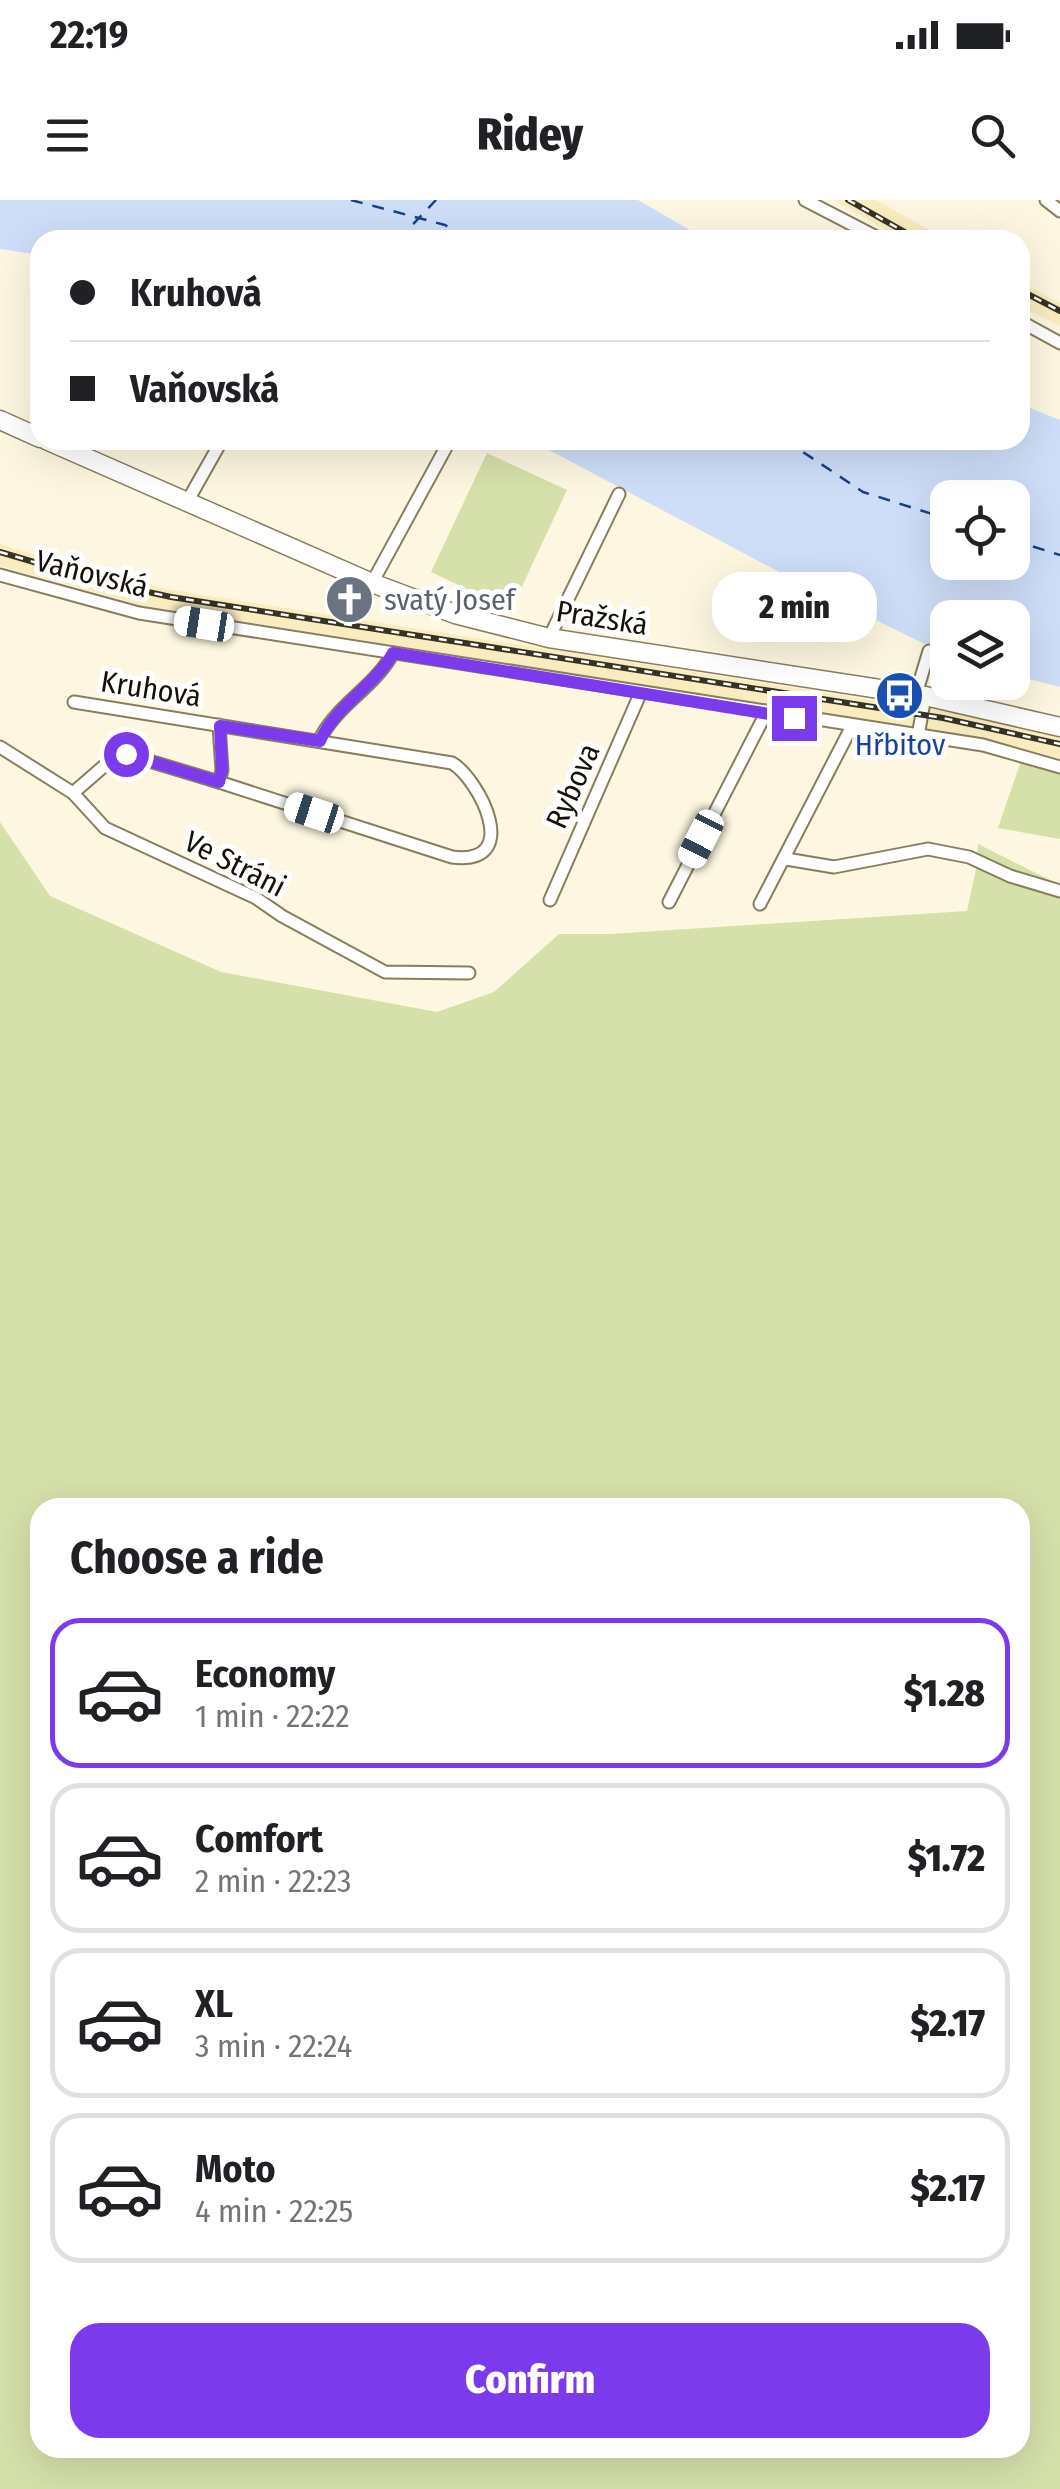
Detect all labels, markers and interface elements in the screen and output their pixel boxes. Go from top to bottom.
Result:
text: 22:19 [50,12,128,58]
icon: menu [40,108,95,163]
text: Ridey [477,108,583,162]
icon: search [965,108,1020,163]
text: Kruhová [130,270,262,316]
text: Vaňovská [130,366,279,412]
map controls [930,480,1030,700]
button: locate [930,480,1030,580]
street label: Vaňovská [32,543,152,605]
callout: 2 min [712,573,876,643]
church icon: svatý Josef [323,574,375,626]
place label: svatý Josef [384,582,517,618]
text: 2 min [759,588,830,626]
street label: Pražská [554,593,650,643]
button: layers [930,600,1030,700]
car [172,604,236,644]
street label: Kruhová [98,663,204,715]
bus stop icon: Hřbitov [874,670,926,722]
route end [772,696,817,741]
place label: Hřbitov [855,727,946,763]
route start [104,732,149,777]
street label: Rybova [538,738,608,834]
car [281,789,347,837]
car [674,805,728,873]
street label: Ve Stráni [178,823,292,905]
text: Choose a ride [70,1531,324,1585]
icon: car [75,1648,165,1738]
text: Economy [195,1651,335,1697]
text: $1.28 [904,1670,985,1716]
text: 1 min · 22:22 [195,1697,350,1735]
icon: car [75,1813,165,1903]
text: Comfort [195,1816,323,1862]
text: $1.72 [908,1835,985,1881]
text: 2 min · 22:23 [195,1862,351,1900]
icon: car [75,1978,165,2068]
text: XL [195,1981,233,2027]
text: $2.17 [910,2000,985,2046]
text: 3 min · 22:24 [195,2027,352,2065]
icon: car [75,2143,165,2233]
text: Moto [195,2146,276,2192]
text: $2.17 [910,2165,985,2211]
text: 4 min · 22:25 [195,2192,353,2230]
button: Confirm [70,2323,990,2438]

